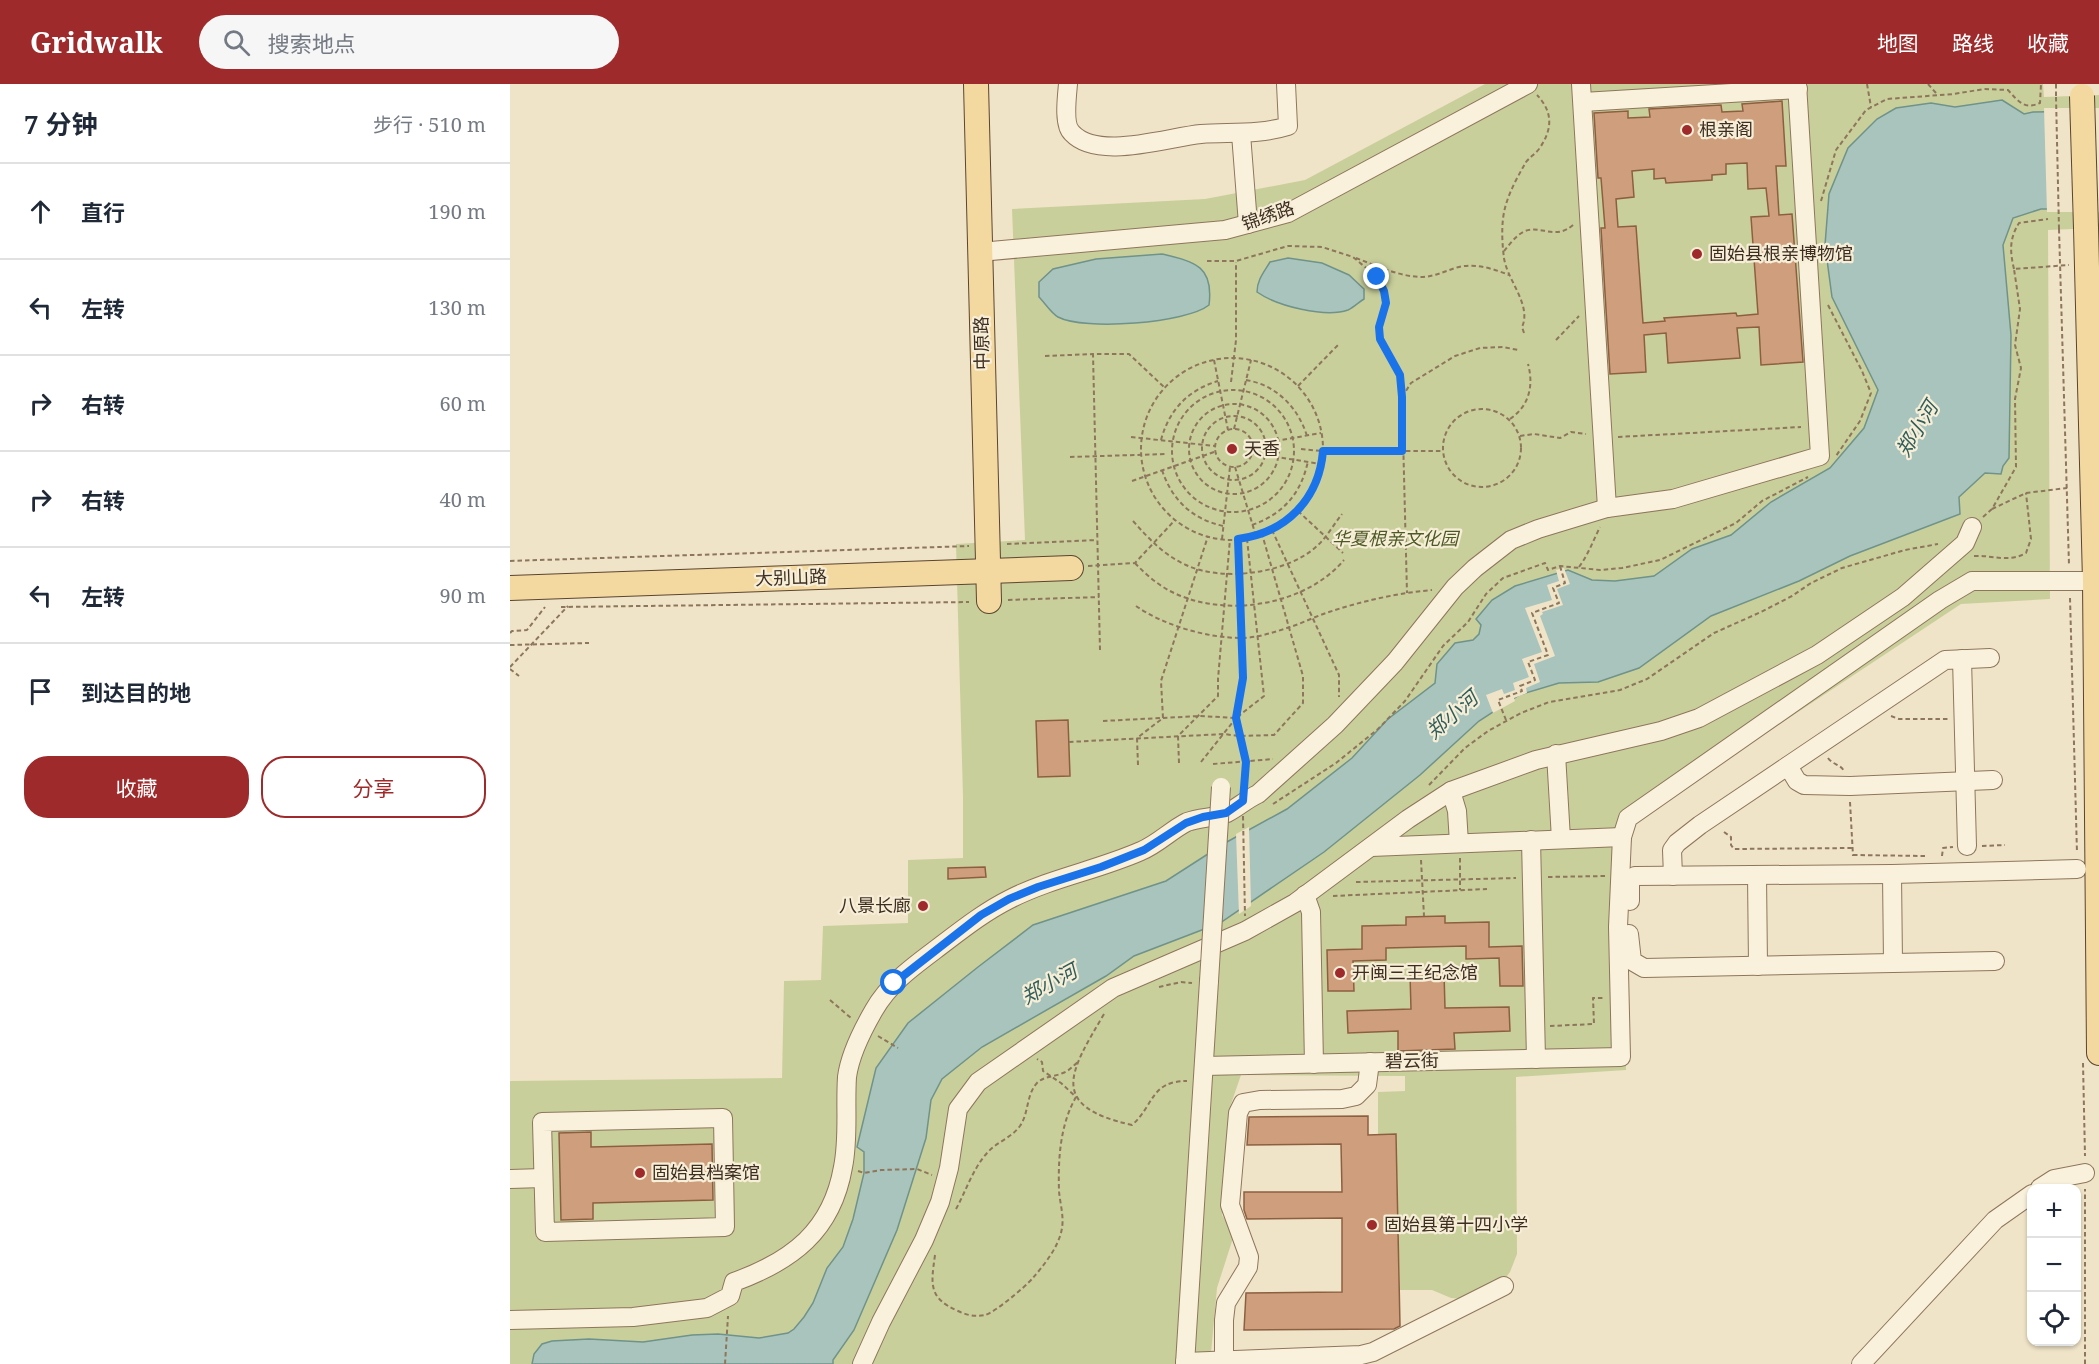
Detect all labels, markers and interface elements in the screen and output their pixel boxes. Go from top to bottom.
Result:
search box [199,15,619,69]
text: Gridwalk [30,23,163,61]
icon: search [220,26,253,59]
text: 搜索地点 [268,28,356,58]
text: 地图 [1877,29,1919,57]
text: 路线 [1952,29,1994,57]
text: 收藏 [2027,29,2069,57]
text: 7 分钟 [24,106,97,142]
text: 步行 · 510 m [373,111,486,138]
place label: 根亲阁 [1699,117,1753,141]
marker: 根亲阁 [1680,123,1694,137]
icon: ahead [24,195,57,228]
street label: 锦绣路 [1238,195,1297,235]
text: 直行 [81,197,125,227]
text: 190 m [428,198,486,225]
place label: 固始县根亲博物馆 [1709,241,1853,265]
marker: 固始县根亲博物馆 [1690,247,1704,261]
route end [1363,263,1389,289]
icon: left [24,291,57,324]
text: 左转 [81,293,125,323]
text: 130 m [428,294,486,321]
street label: 中原路 [969,316,993,370]
icon: right [24,387,57,420]
text: 右转 [81,389,125,419]
text: 60 m [440,390,486,417]
water label: 郑小河 [1890,393,1946,461]
place label: 天香 [1244,436,1280,460]
marker: 天香 [1225,442,1239,456]
icon: right [24,483,57,516]
text: 右转 [81,485,125,515]
text: 40 m [440,486,486,513]
park label: 华夏根亲文化园 [1332,526,1461,550]
street label: 大别山路 [755,564,827,590]
icon: left [24,579,57,612]
text: 左转 [81,581,125,611]
text: 90 m [440,582,486,609]
icon: arrive [24,675,57,708]
text: 到达目的地 [81,677,191,707]
water label: 郑小河 [1420,682,1486,744]
button: 收藏 [24,756,249,818]
button: 分享 [261,756,486,818]
place label: 八景长廊 [839,893,911,917]
marker: 八景长廊 [916,899,930,913]
water label: 郑小河 [1016,955,1085,1010]
place label: 开闽三王纪念馆 [1352,960,1478,984]
marker: 开闽三王纪念馆 [1333,966,1347,980]
route start [880,969,906,995]
street label: 碧云街 [1385,1048,1439,1072]
place label: 固始县档案馆 [652,1160,760,1184]
marker: 固始县档案馆 [633,1166,647,1180]
map controls [2027,1184,2081,1346]
button: + [2027,1184,2081,1238]
place label: 固始县第十四小学 [1384,1212,1528,1236]
marker: 固始县第十四小学 [1365,1218,1379,1232]
button: − [2027,1238,2081,1292]
button: locate [2027,1292,2081,1346]

